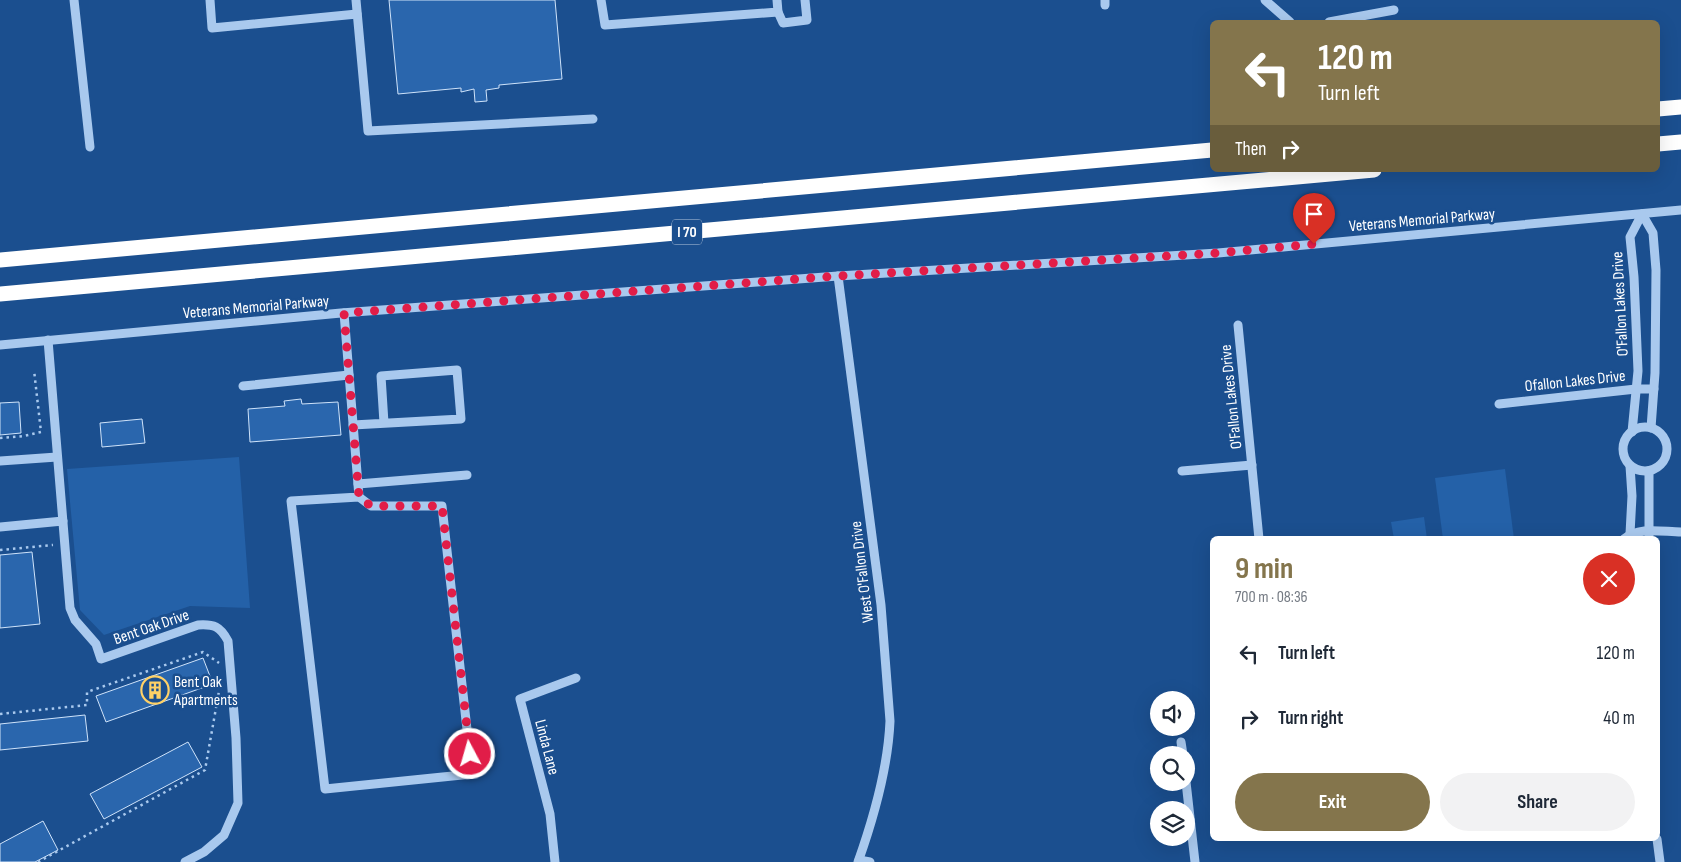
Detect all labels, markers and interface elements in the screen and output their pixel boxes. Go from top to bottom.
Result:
text: 120 m [1318,37,1393,80]
icon: left [1235,40,1300,105]
text: Turn left [1318,80,1380,107]
icon: right [1276,135,1304,163]
text: Then [1235,138,1266,161]
pin [1293,193,1335,244]
icon: arrive [1300,200,1328,228]
street label: Veterans Memorial Parkway [1348,205,1496,236]
road number: I 70 [672,220,702,244]
street label: O'Fallon Lakes Drive [1608,251,1633,357]
street label: Veterans Memorial Parkway [182,292,330,323]
street label: O'Fallon Lakes Drive [1217,344,1246,450]
street label: Ofallon Lakes Drive [1524,367,1626,396]
street label: West O'Fallon Drive [847,520,878,624]
text: 9 min [1235,551,1293,587]
button: close [1583,553,1635,605]
text: 700 m · 08:36 [1235,588,1308,607]
street label: Bent Oak Drive [111,606,192,649]
icon: left [1235,640,1263,668]
text: Turn left [1278,642,1335,665]
text: 120 m [1597,642,1635,665]
place label: Bent Oak Apartments [173,673,238,710]
building icon: Bent Oak Apartments [140,675,170,705]
map controls [1150,691,1195,846]
button: sound [1150,691,1195,736]
icon: right [1235,705,1263,733]
text: Turn right [1278,707,1343,730]
text: 40 m [1603,707,1635,730]
street label: Linda Lane [530,718,563,777]
position arrow [443,727,495,779]
button: search [1150,746,1195,791]
button: Exit [1235,773,1430,831]
button: Share [1440,773,1635,831]
button: layers [1150,801,1195,846]

